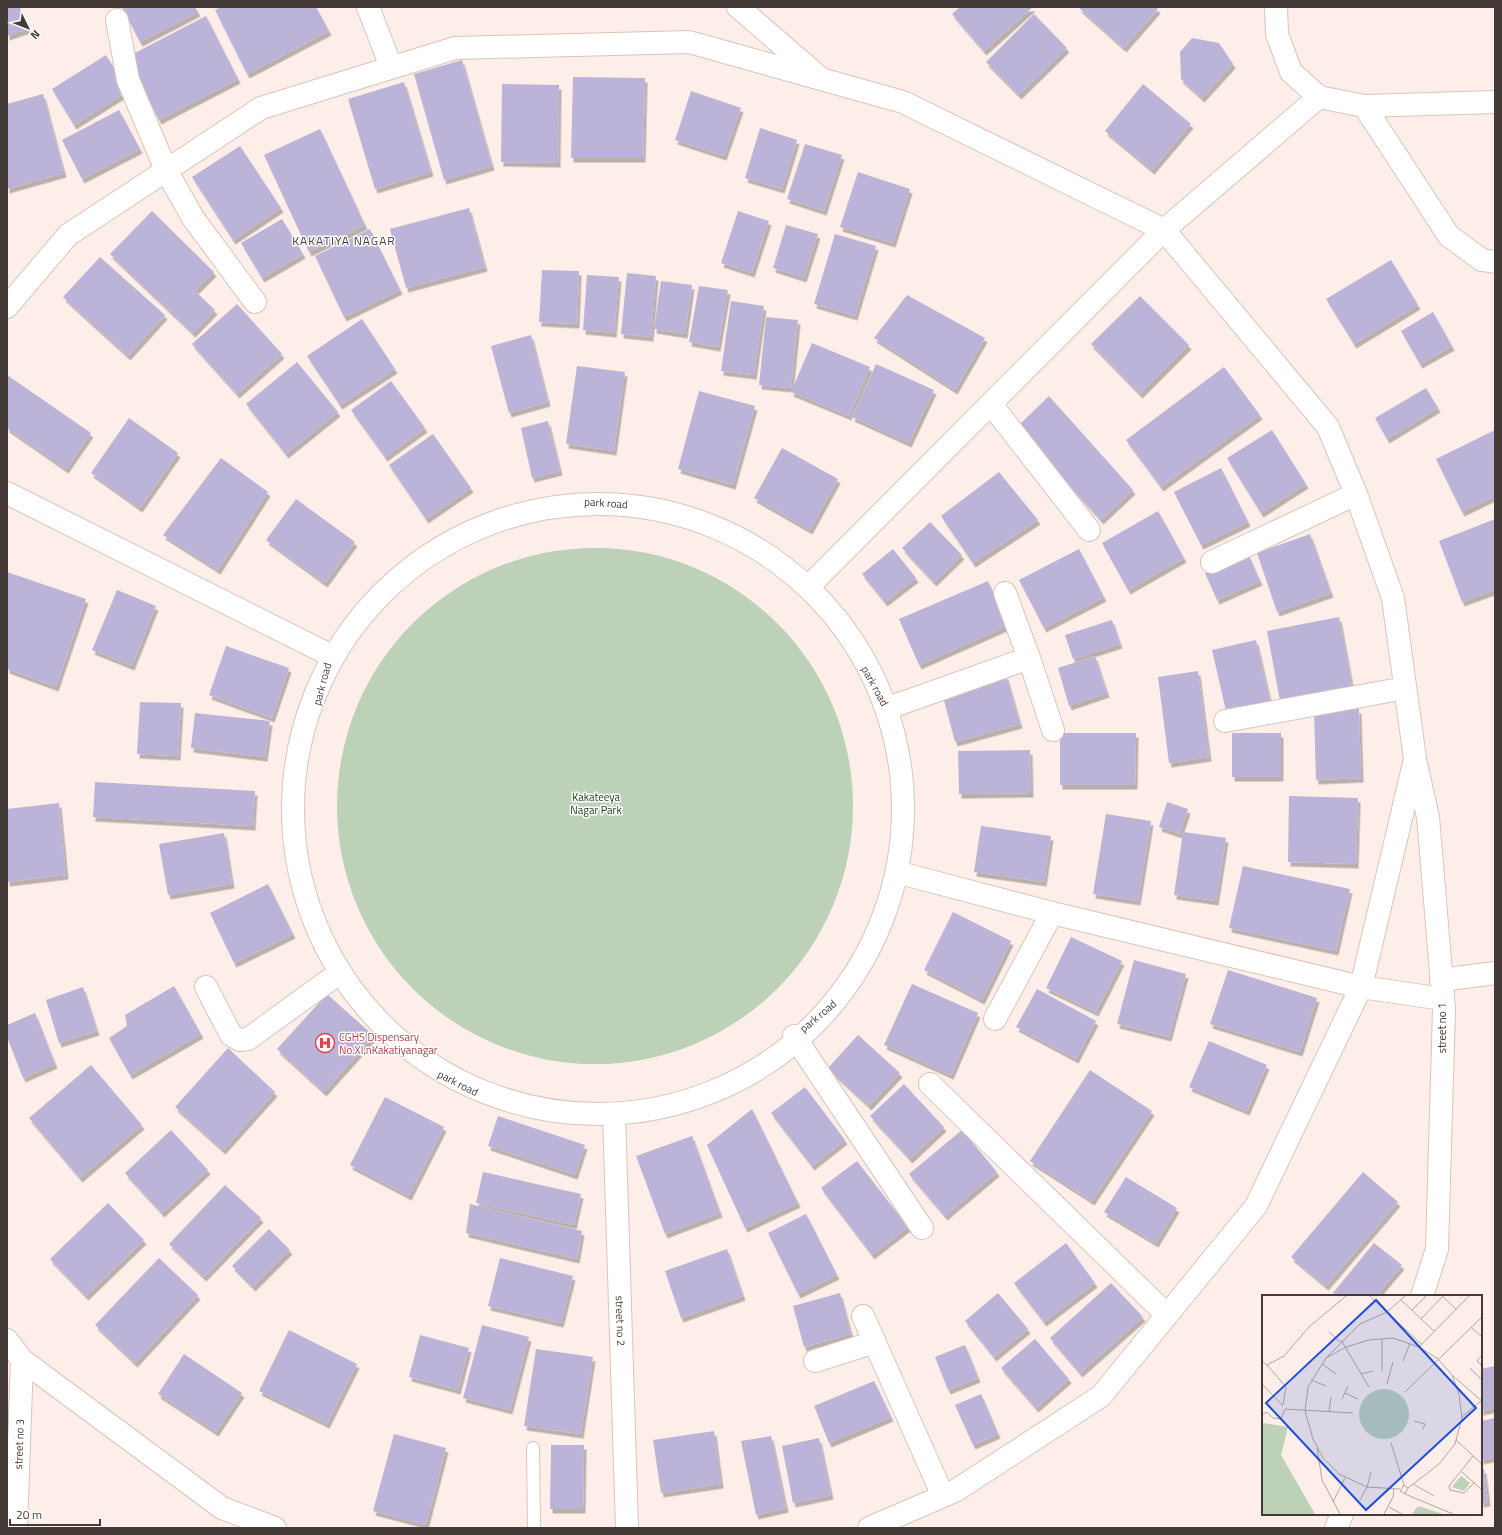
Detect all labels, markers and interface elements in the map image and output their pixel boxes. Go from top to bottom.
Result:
north arrow [8,8,48,48]
text: N [27,27,44,43]
district label: KAKATIYA NAGAR [292,231,396,250]
street label: park road [584,493,629,513]
street label: park road [309,661,335,707]
street label: park road [857,663,893,709]
park label: Kakateeya Nagar Park [570,789,622,818]
street label: park road [796,996,840,1036]
street label: street no 1 [1434,1003,1450,1053]
place label: CGHS Dispensary No.XI,nKakatiyanagar [339,1029,438,1058]
hospital icon: CGHS Dispensary No.XI,nKakatiyanagar [314,1032,336,1054]
street label: park road [435,1066,481,1100]
street label: street no 2 [612,1295,629,1346]
inset map [1262,1295,1482,1515]
street label: street no 3 [10,1419,28,1470]
scale bar [10,1501,100,1527]
text: 20 m [16,1505,42,1524]

